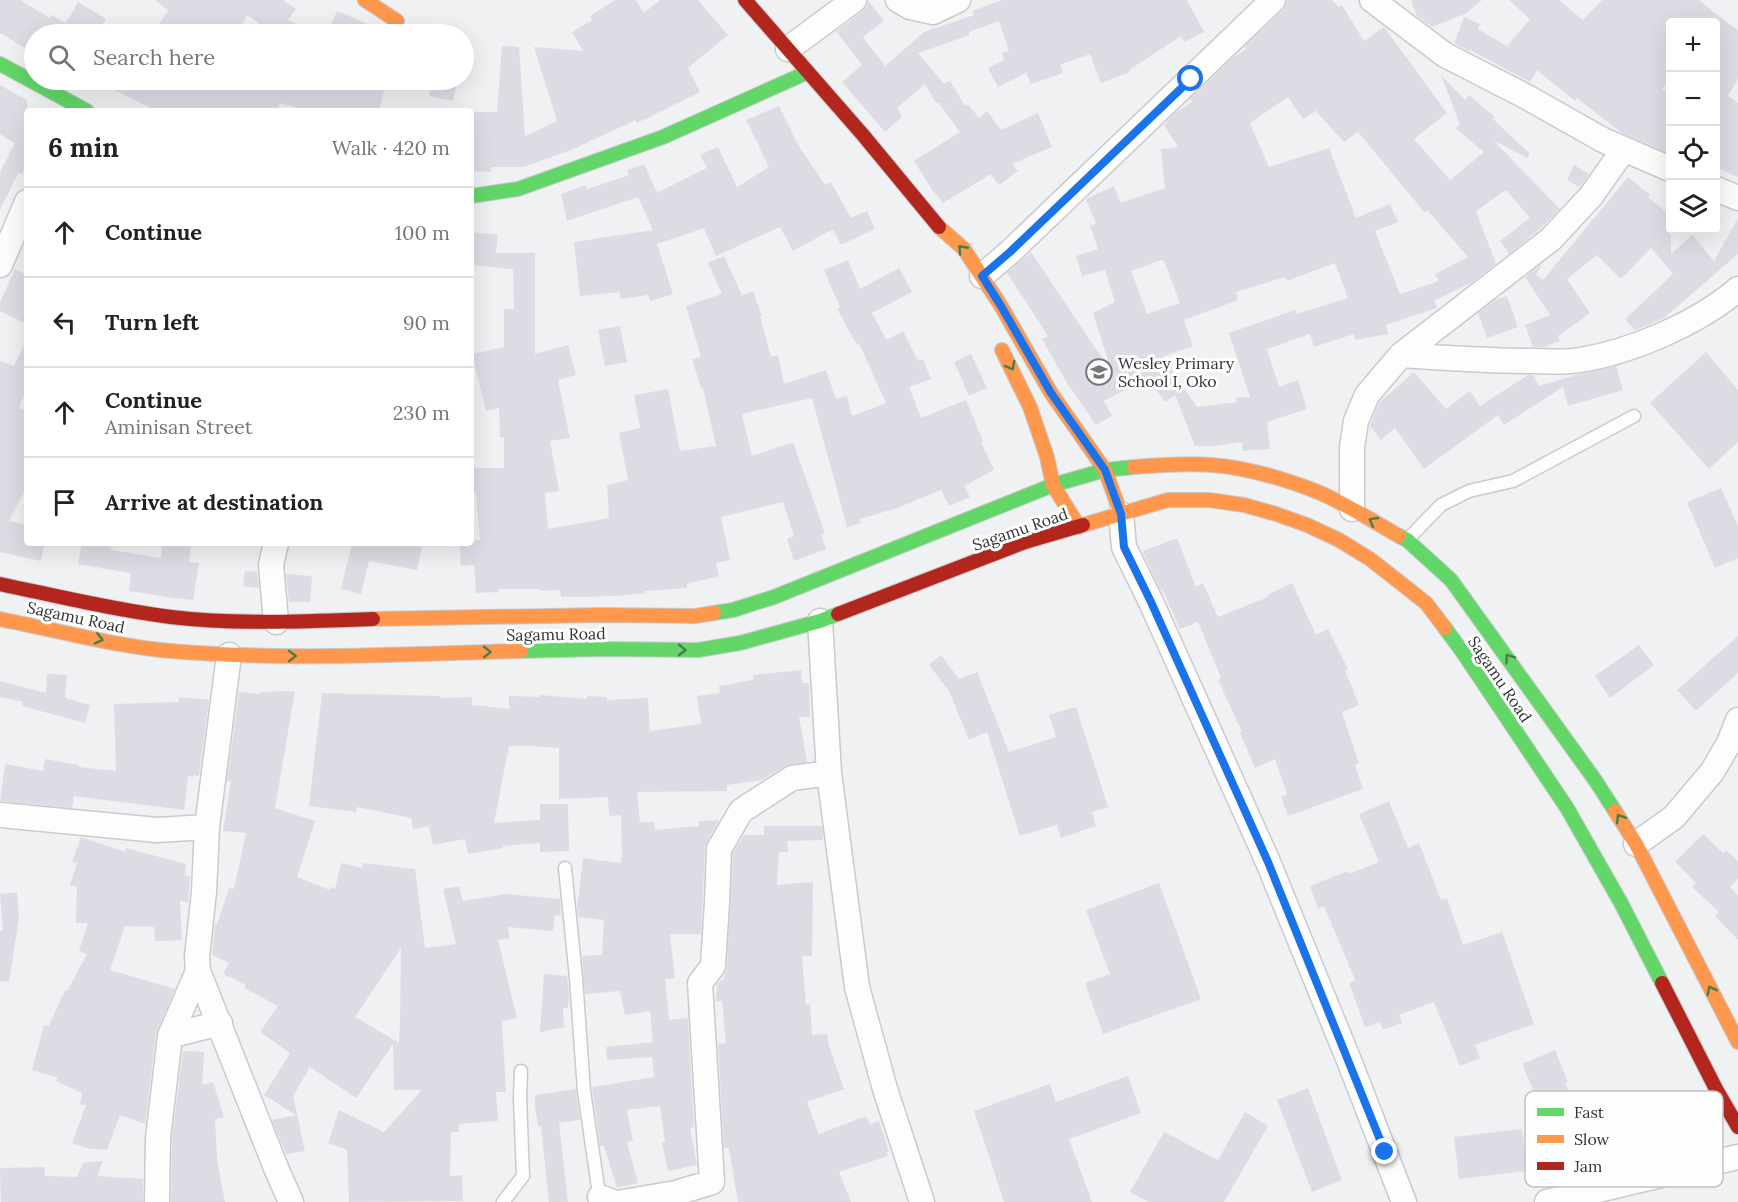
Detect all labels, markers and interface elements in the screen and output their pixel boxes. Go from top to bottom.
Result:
map controls [1666,18,1720,234]
button: + [1666,18,1720,72]
search box [24,24,474,90]
icon: search [45,41,78,74]
text: Search here [93,43,215,71]
route start [1177,65,1203,91]
button: − [1666,72,1720,126]
button: locate [1666,126,1720,180]
text: 6 min [48,131,119,164]
text: Walk · 420 m [332,135,450,160]
button: layers [1666,180,1720,234]
icon: ahead [48,216,81,249]
text: Continue [105,218,202,246]
text: 100 m [395,220,450,245]
one-way arrow [958,245,969,255]
icon: left [48,306,81,339]
text: Turn left [105,308,199,336]
text: 90 m [403,310,450,335]
place label: Wesley Primary School I, Oko [1118,353,1235,391]
school or university icon: Wesley Primary School I, Oko [1084,357,1114,387]
one-way arrow [1003,359,1015,370]
text: Continue [105,386,202,414]
icon: ahead [48,396,81,429]
text: 230 m [393,400,450,425]
text: Aminisan Street [105,414,252,439]
icon: arrive [48,486,81,519]
text: Arrive at destination [105,488,323,516]
street label: Sagamu Road [970,503,1071,555]
one-way arrow [1369,517,1379,529]
street label: Sagamu Road [25,597,127,637]
street label: Sagamu Road [506,623,606,645]
one-way arrow [93,631,103,644]
street label: Sagamu Road [1464,632,1536,726]
one-way arrow [678,644,687,656]
one-way arrow [483,646,492,658]
one-way arrow [288,650,297,663]
one-way arrow [1505,653,1516,664]
one-way arrow [1615,814,1627,824]
one-way arrow [1707,985,1719,996]
legend [1525,1091,1723,1187]
text: Fast [1574,1102,1605,1122]
text: Slow [1574,1129,1610,1149]
route end [1371,1138,1397,1164]
text: Jam [1573,1156,1602,1176]

